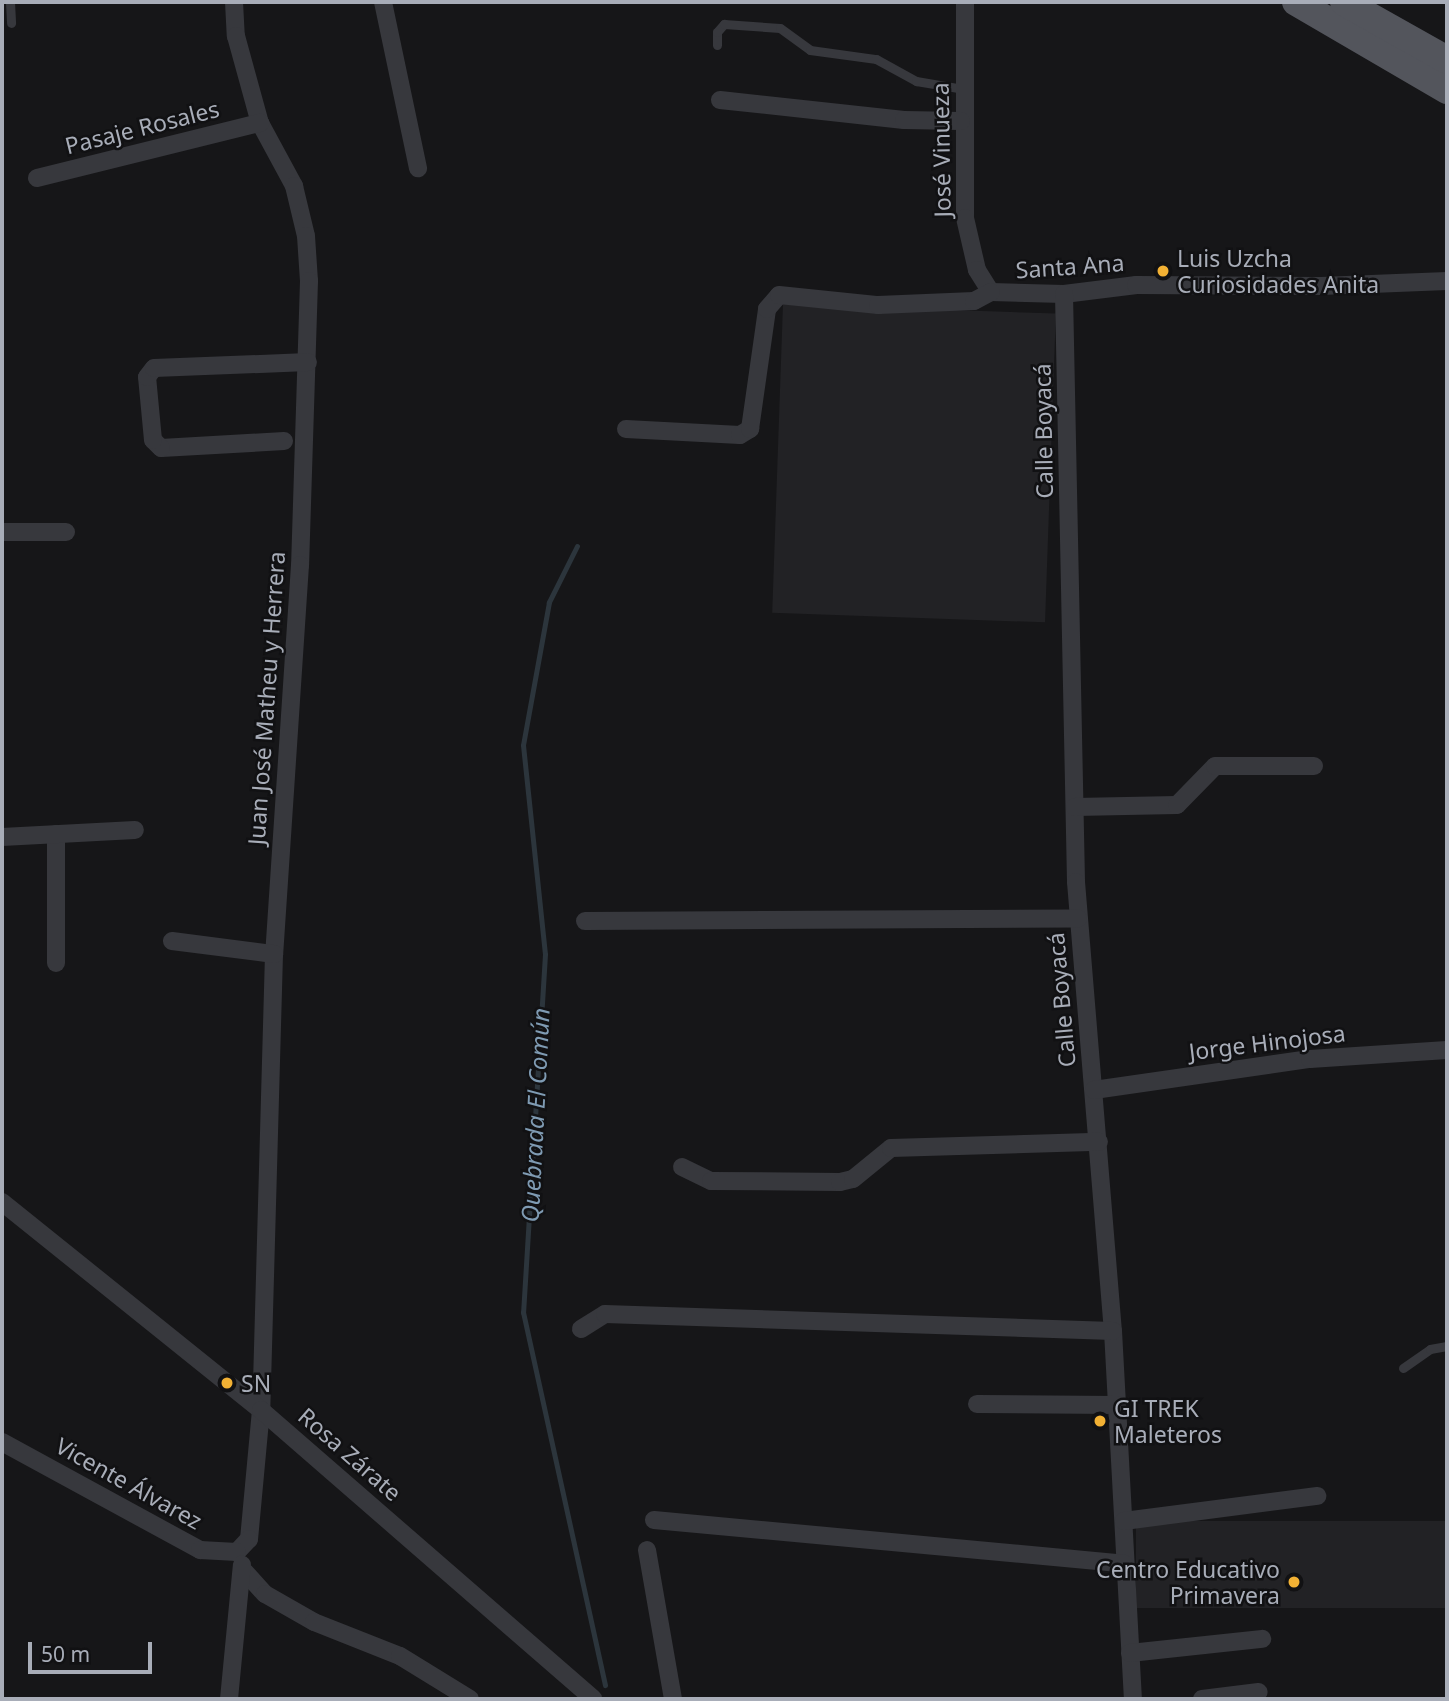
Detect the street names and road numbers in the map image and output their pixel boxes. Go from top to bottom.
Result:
street label: José Vinueza [926,82,956,218]
street label: Pasaje Rosales [62,95,222,159]
street label: Santa Ana [1015,248,1125,284]
street label: Calle Boyacá [1028,363,1058,499]
street label: Juan José Matheu y Herrera [242,550,290,846]
street label: Calle Boyacá [1041,931,1081,1069]
street label: Jorge Hinojosa [1187,1019,1347,1065]
street label: Rosa Zárate [293,1402,407,1506]
street label: Vicente Álvarez [51,1431,207,1535]

